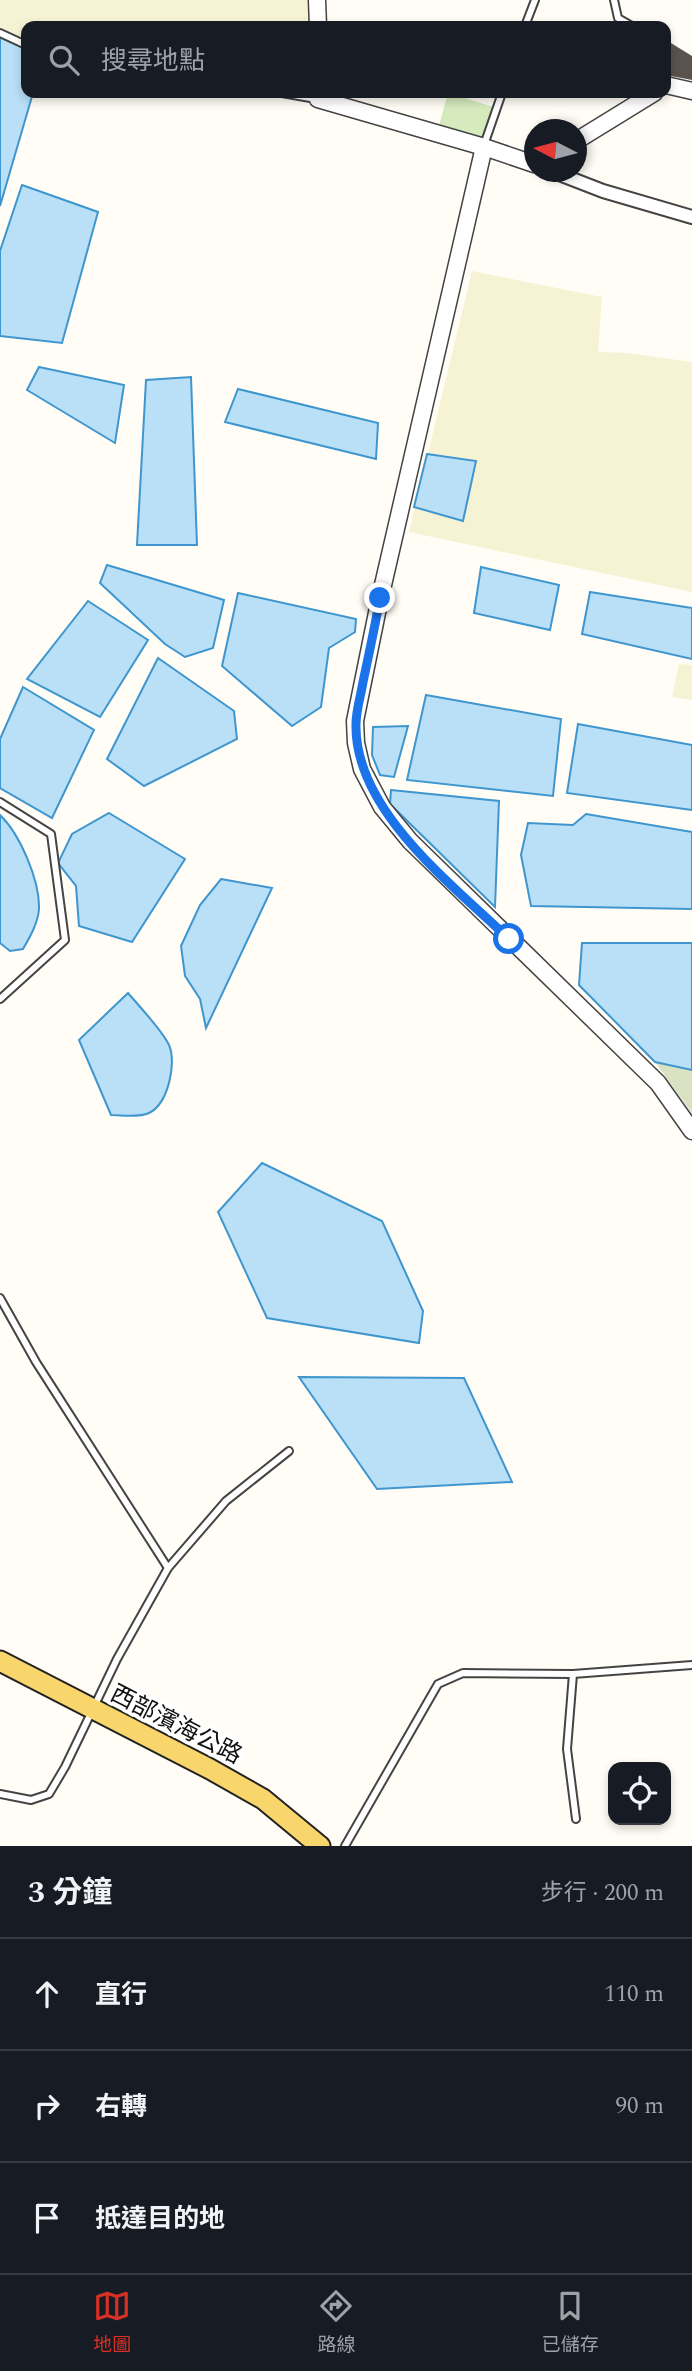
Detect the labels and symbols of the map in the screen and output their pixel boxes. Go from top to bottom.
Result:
north arrow [524,119,587,182]
route end [364,582,395,613]
route start [493,923,524,954]
street label: 西部濱海公路 [104,1676,248,1774]

